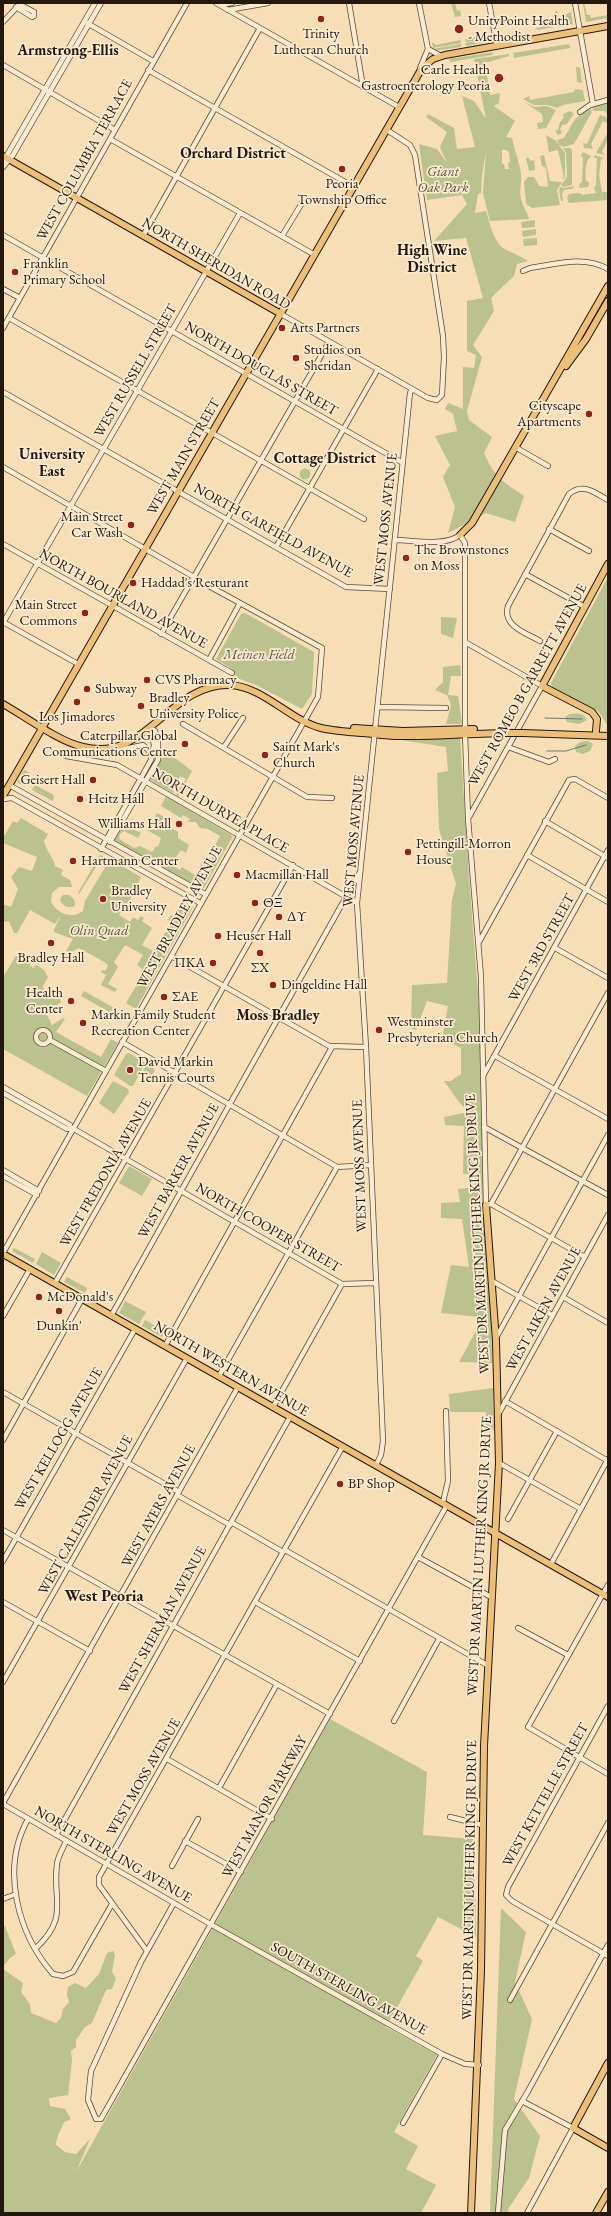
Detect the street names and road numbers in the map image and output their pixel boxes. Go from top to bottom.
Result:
street label: WEST COLUMBIA TERRACE [34,77,136,243]
street label: NORTH SHERIDAN ROAD [139,215,293,313]
street label: WEST RUSSELL STREET [91,301,181,441]
street label: NORTH DOUGLAS STREET [182,318,340,420]
street label: WEST MAIN STREET [144,396,224,518]
street label: WEST MOSS AVENUE [371,452,401,586]
street label: NORTH GARFIELD AVENUE [190,480,356,582]
street label: NORTH BOURLAND AVENUE [36,546,210,652]
street label: WEST ROMEO B GARRETT AVENUE [465,581,591,789]
street label: NORTH DURYEA PLACE [149,765,291,857]
street label: WEST MOSS AVENUE [340,774,368,908]
street label: WEST BRADLEY AVENUE [134,843,226,991]
street label: WEST 3RD STREET [505,891,579,1005]
street label: WEST DR MARTIN LUTHER KING JR DRIVE [462,1094,494,1374]
street label: WEST FREDONIA AVENUE [57,1096,155,1250]
street label: WEST MOSS AVENUE [349,1099,371,1233]
street label: WEST BARKER AVENUE [135,1101,223,1241]
street label: NORTH COOPER STREET [193,1180,343,1276]
street label: WEST AIKEN AVENUE [503,1244,585,1374]
street label: NORTH WESTERN AVENUE [150,1318,312,1420]
street label: WEST KELLOGG AVENUE [11,1365,107,1513]
street label: WEST DR MARTIN LUTHER KING JR DRIVE [464,1416,496,1696]
street label: WEST CALLENDER AVENUE [35,1432,137,1598]
street label: WEST AYERS AVENUE [118,1442,200,1570]
street label: WEST SHERMAN AVENUE [115,1543,211,1697]
street label: WEST MOSS AVENUE [104,1715,184,1839]
street label: WEST KETTELLE STREET [499,1720,593,1870]
street label: WEST MANOR PARKWAY [219,1733,311,1881]
street label: WEST DR MARTIN LUTHER KING JR DRIVE [459,1740,481,2020]
street label: NORTH STERLING AVENUE [31,1803,195,1907]
street label: SOUTH STERLING AVENUE [268,1939,430,2039]

